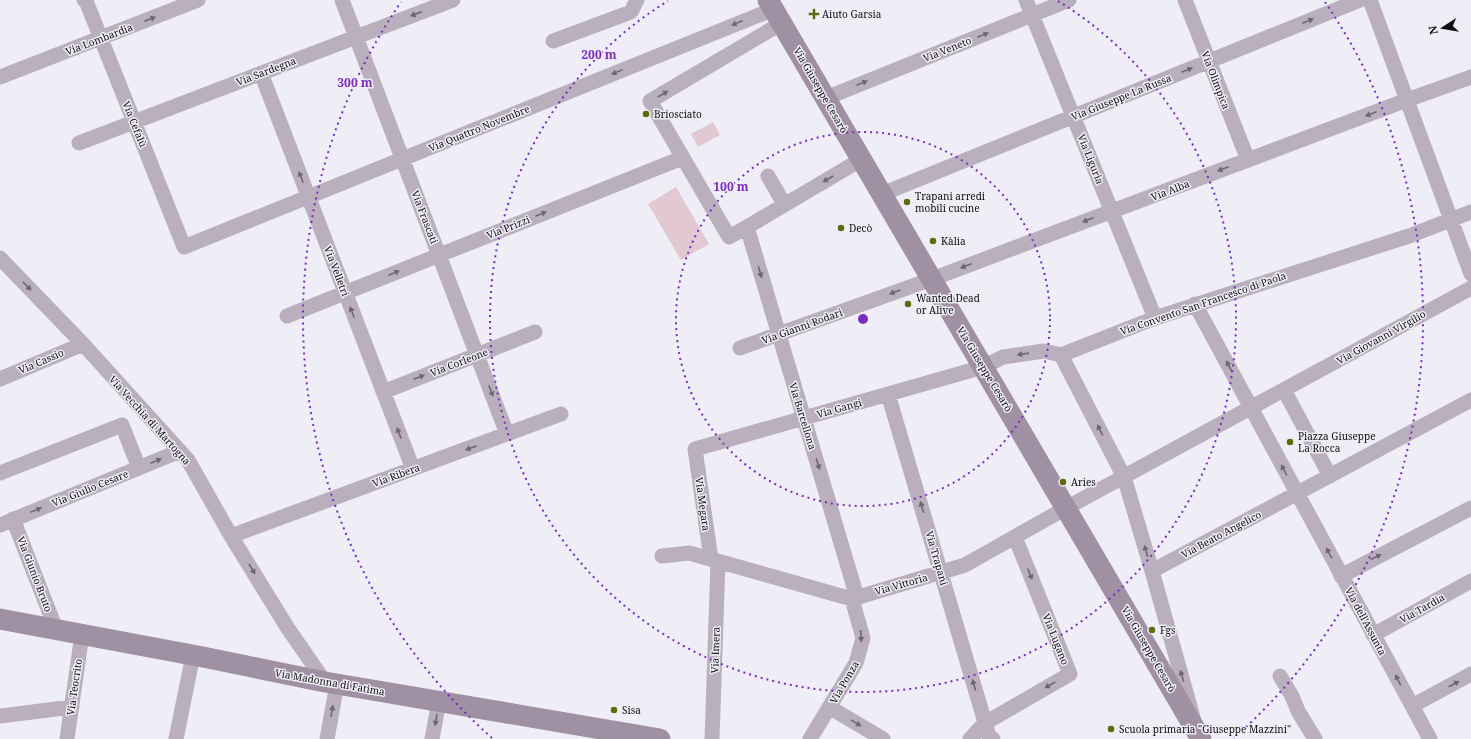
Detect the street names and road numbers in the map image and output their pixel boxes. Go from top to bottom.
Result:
street label: Via Lombardia [63,20,135,58]
street label: Via Veneto [921,33,973,65]
street label: Via Giuseppe Cesarò [791,44,851,136]
street label: Via Olimpica [1198,49,1234,111]
street label: Via Sardegna [234,53,298,89]
street label: Via Giuseppe La Russa [1069,70,1174,124]
street label: Via Cefalù [119,99,151,150]
street label: Via Quattro Novembre [426,101,532,155]
street label: Via Liguria [1075,132,1108,186]
street label: Via Alba [1149,176,1192,204]
street label: Via Frascati [408,188,442,246]
street label: Via Prizzi [484,212,532,242]
street label: Via Velletri [321,244,353,299]
street label: Via Convento San Francesco di Paola [1118,268,1288,338]
street label: Via Gianni Rodari [760,305,845,347]
street label: Via Giovanni Virgilio [1334,307,1428,367]
street label: Via Giuseppe Cesarò [954,324,1016,414]
street label: Via Cassio [16,345,66,377]
street label: Via Corleone [428,345,490,379]
street label: Via Vecchia di Martogna [106,372,194,468]
street label: Via Barcellona [786,381,820,452]
street label: Via Gangi [815,395,864,421]
street label: Via Ribera [370,460,422,490]
street label: Via Giulio Cesare [50,466,130,510]
street label: Via Megara [692,476,714,532]
street label: Via Beato Angelico [1179,507,1264,561]
street label: Via Trapani [923,529,952,588]
street label: Via Giunio Bruto [14,534,56,614]
street label: Via Vittoria [873,570,929,598]
street label: Via dell'Assunta [1342,584,1390,658]
street label: Via Tardia [1397,590,1447,626]
street label: Via Giuseppe Cesarò [1119,603,1179,695]
street label: Via Lugano [1039,611,1073,667]
street label: Via Imera [707,626,723,674]
street label: Via Teocrito [63,658,85,716]
street label: Via Ponza [826,658,862,706]
street label: Via Madonna di Fatima [274,665,386,699]

